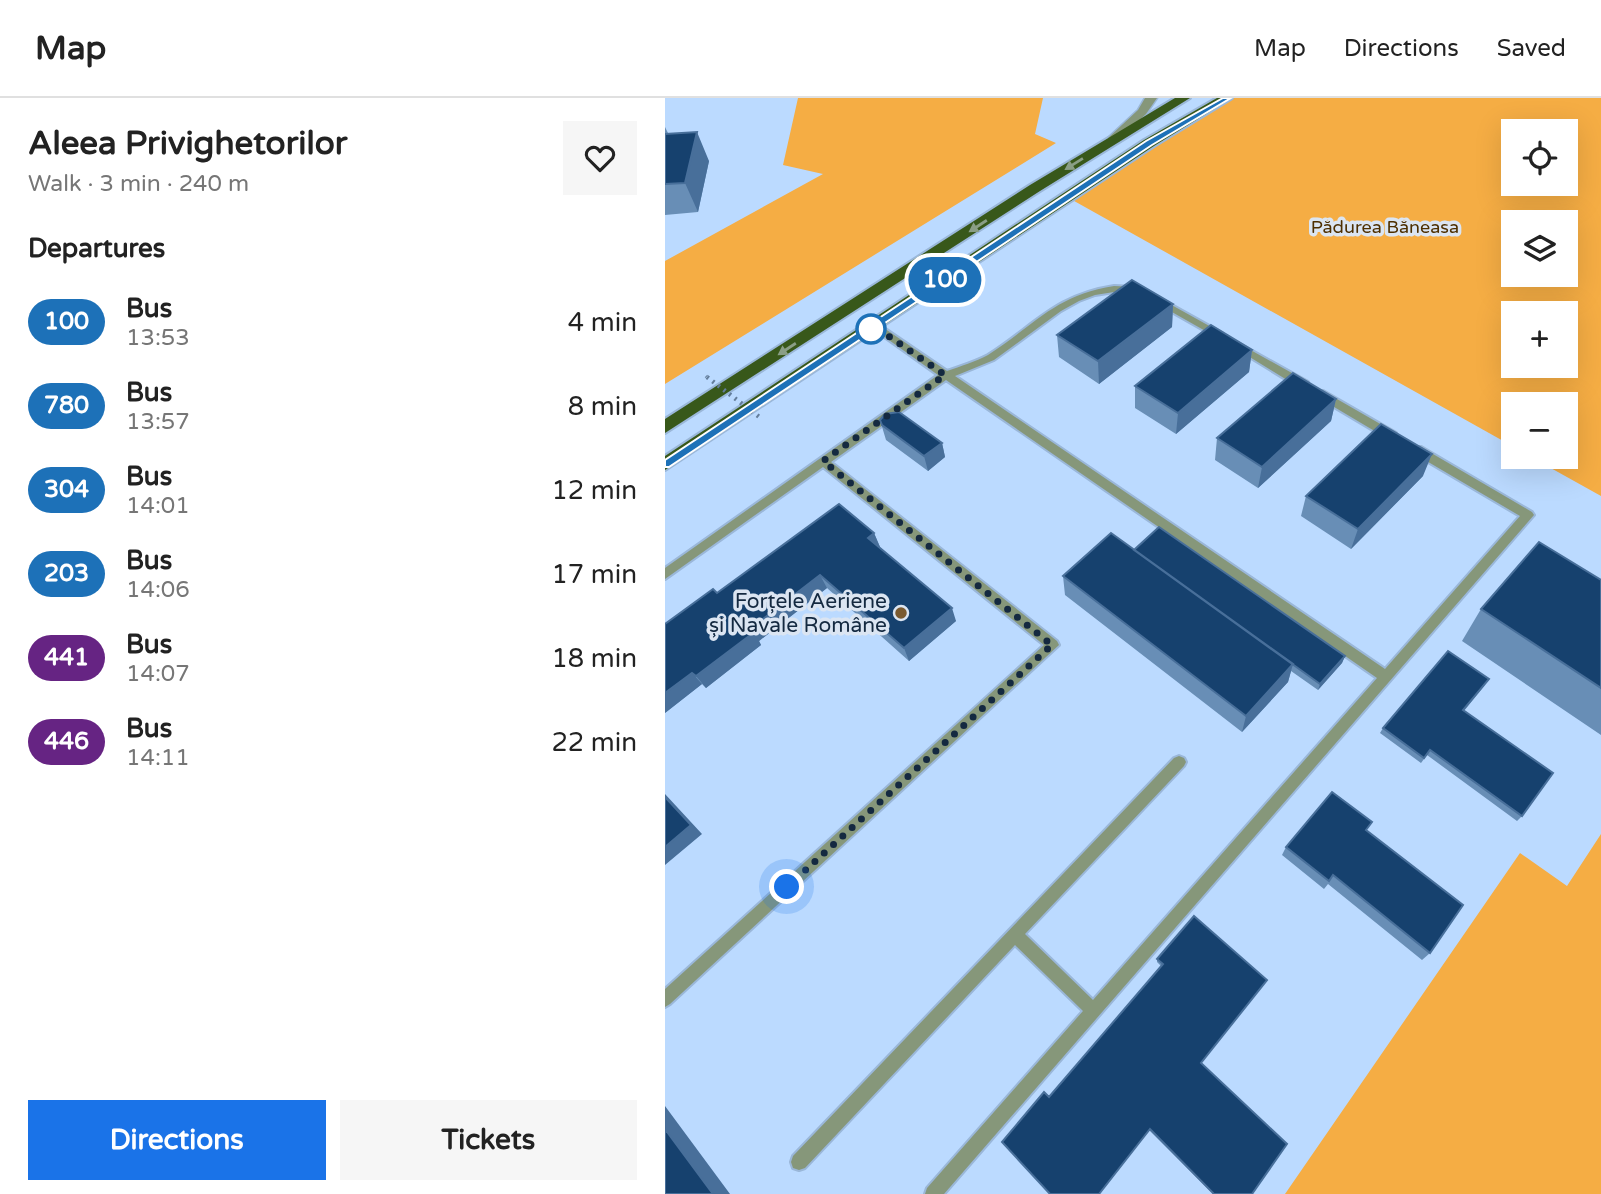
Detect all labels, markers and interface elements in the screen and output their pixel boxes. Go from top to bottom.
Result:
text: Map [35,29,106,68]
text: Map [1254,34,1306,63]
text: Directions [1344,34,1459,63]
text: Saved [1497,34,1566,63]
map controls [1501,119,1578,469]
button: locate [1501,119,1578,196]
button: heart [563,121,637,195]
text: Aleea Privighetorilor [28,124,347,163]
one-way arrow [1064,158,1083,171]
text: Walk · 3 min · 240 m [28,170,249,198]
button: layers [1501,210,1578,287]
park label: Pădurea Băneasa [1311,216,1459,238]
one-way arrow [969,219,987,233]
text: Departures [28,233,165,264]
line badge: 100 [905,257,985,303]
text: 100 [922,265,968,294]
text: Bus [126,293,172,324]
button: + [1501,301,1578,378]
text: 100 [44,307,89,336]
text: 4 min [568,307,637,338]
unlabelled marker [856,314,886,344]
text: 13:53 [126,324,190,352]
one-way arrow [777,343,797,356]
text: Bus [126,377,172,408]
text: 780 [44,391,89,420]
text: 8 min [568,391,637,422]
button: − [1501,392,1578,469]
text: 13:57 [126,408,190,436]
text: Bus [126,461,172,492]
text: 304 [44,475,89,504]
text: 12 min [551,475,637,506]
text: 14:01 [126,492,190,520]
text: Bus [126,545,172,576]
text: 203 [44,559,89,588]
text: 17 min [551,559,637,590]
text: 14:06 [126,576,190,604]
place label: Forțele Aeriene și Navale Române [709,589,887,638]
marker: Forțele Aeriene și Navale Române [893,605,909,621]
text: Bus [126,629,172,660]
text: 441 [44,643,89,672]
text: 18 min [551,643,637,674]
text: 14:07 [126,660,190,688]
text: Bus [126,713,172,744]
text: 446 [44,727,89,756]
text: 22 min [551,727,637,758]
text: 14:11 [126,744,190,772]
your location [769,869,804,904]
button: Directions [28,1100,326,1180]
button: Tickets [340,1100,637,1180]

